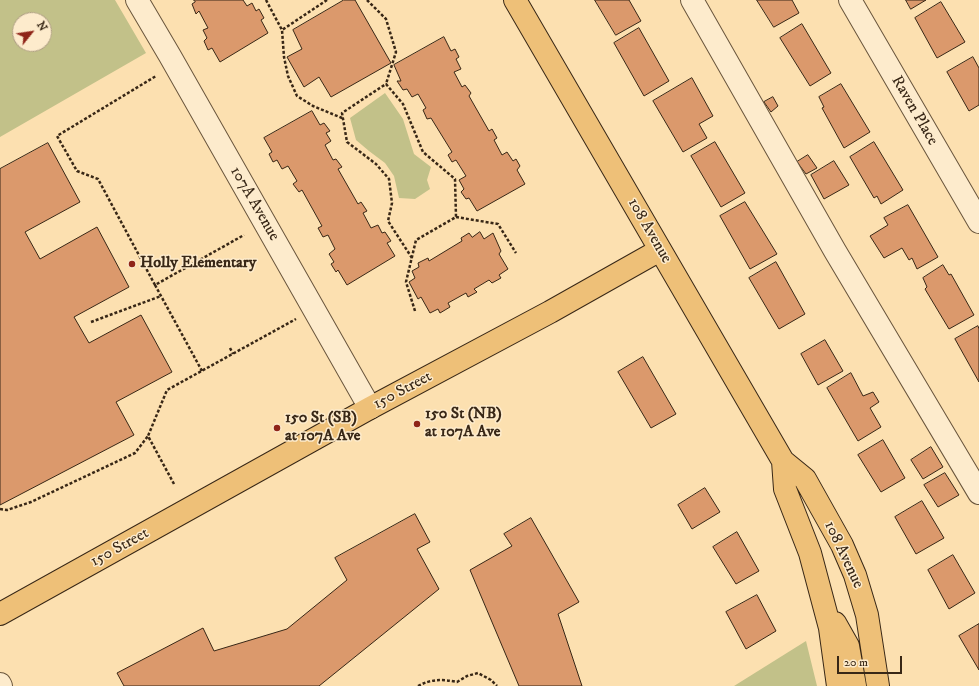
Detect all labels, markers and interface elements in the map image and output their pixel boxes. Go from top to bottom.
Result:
north arrow [12,12,52,52]
text: N [33,19,50,34]
street label: Raven Place [886,73,942,149]
street label: 107A Avenue [225,163,283,245]
street label: 108 Avenue [623,195,675,267]
place label: Holly Elementary [140,254,256,274]
marker: Holly Elementary [127,259,137,269]
street label: 150 Street [370,368,436,414]
place label: 150 St (NB) at 107A Ave [425,405,502,443]
place label: 150 St (SB) at 107A Ave [285,409,360,447]
marker: 150 St (NB) at 107A Ave [412,419,422,429]
marker: 150 St (SB) at 107A Ave [272,423,282,433]
street label: 108 Avenue [819,518,867,592]
street label: 150 Street [88,524,152,572]
scale bar [839,648,904,674]
text: 20 m [844,655,868,670]

